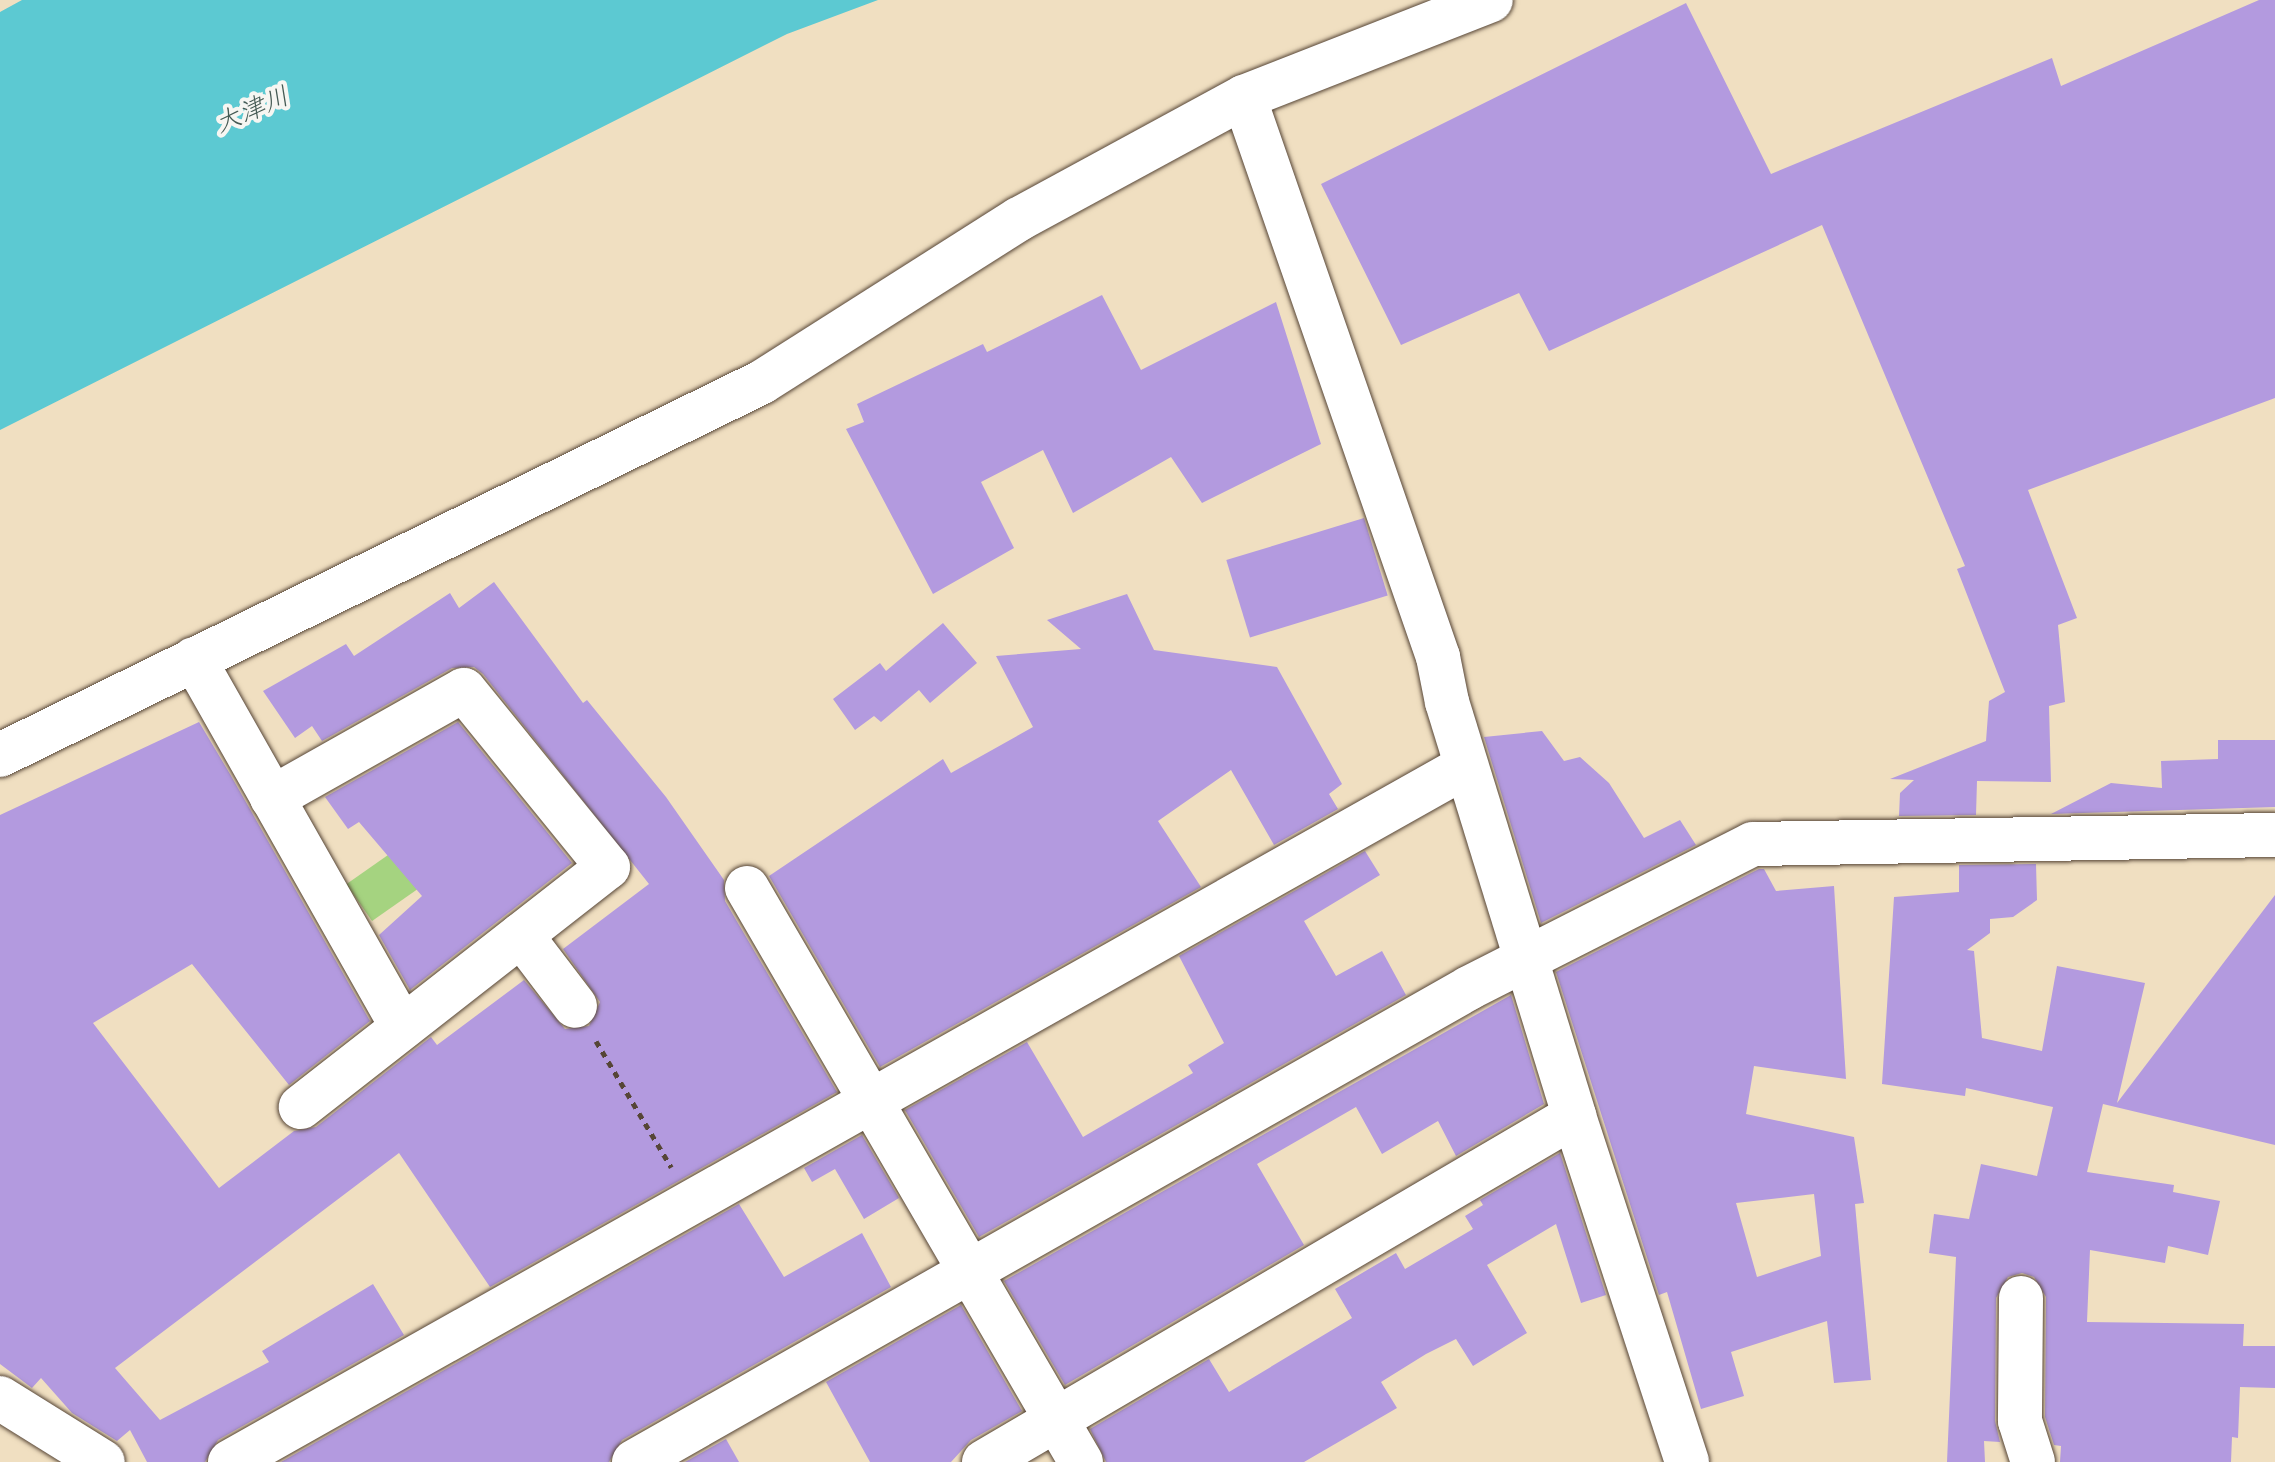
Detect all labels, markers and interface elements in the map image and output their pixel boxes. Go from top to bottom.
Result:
water label: 大津川 [210,80,294,140]

